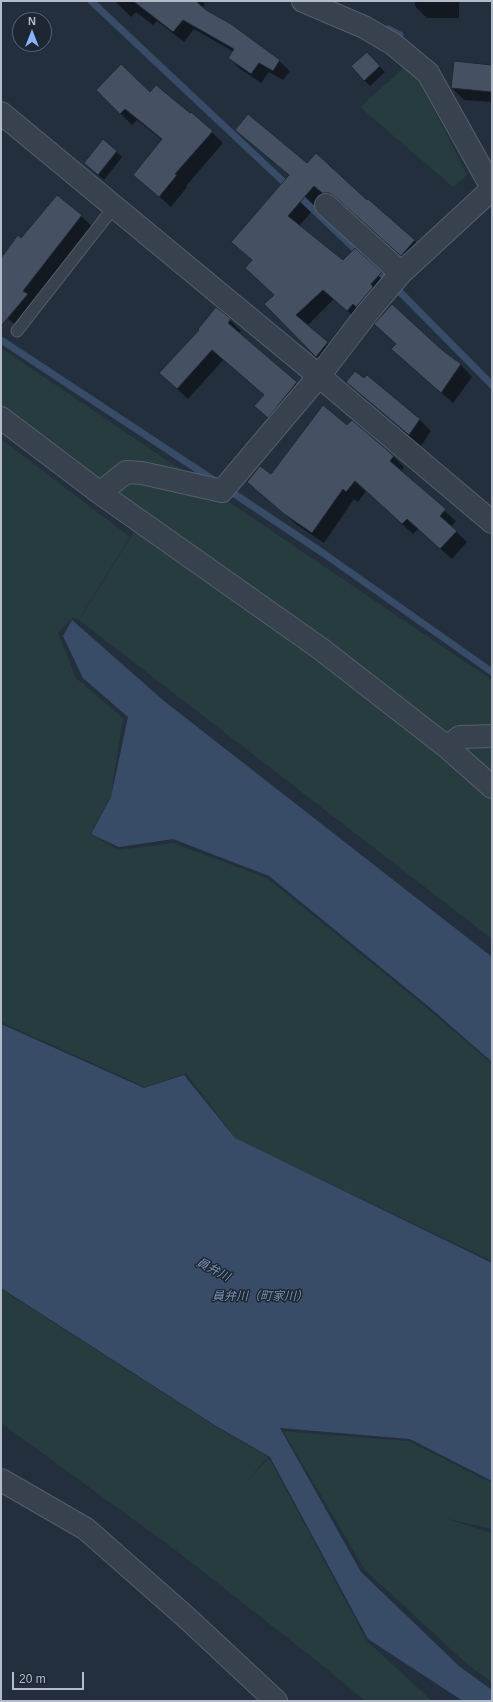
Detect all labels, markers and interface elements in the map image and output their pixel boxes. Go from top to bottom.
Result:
north arrow [12,12,52,52]
text: N [28,15,36,27]
water label: 員弁川 [194,1255,232,1285]
water label: 員弁川（町家川） [212,1290,308,1304]
scale bar [14,1664,86,1690]
text: 20 m [19,1672,46,1686]

